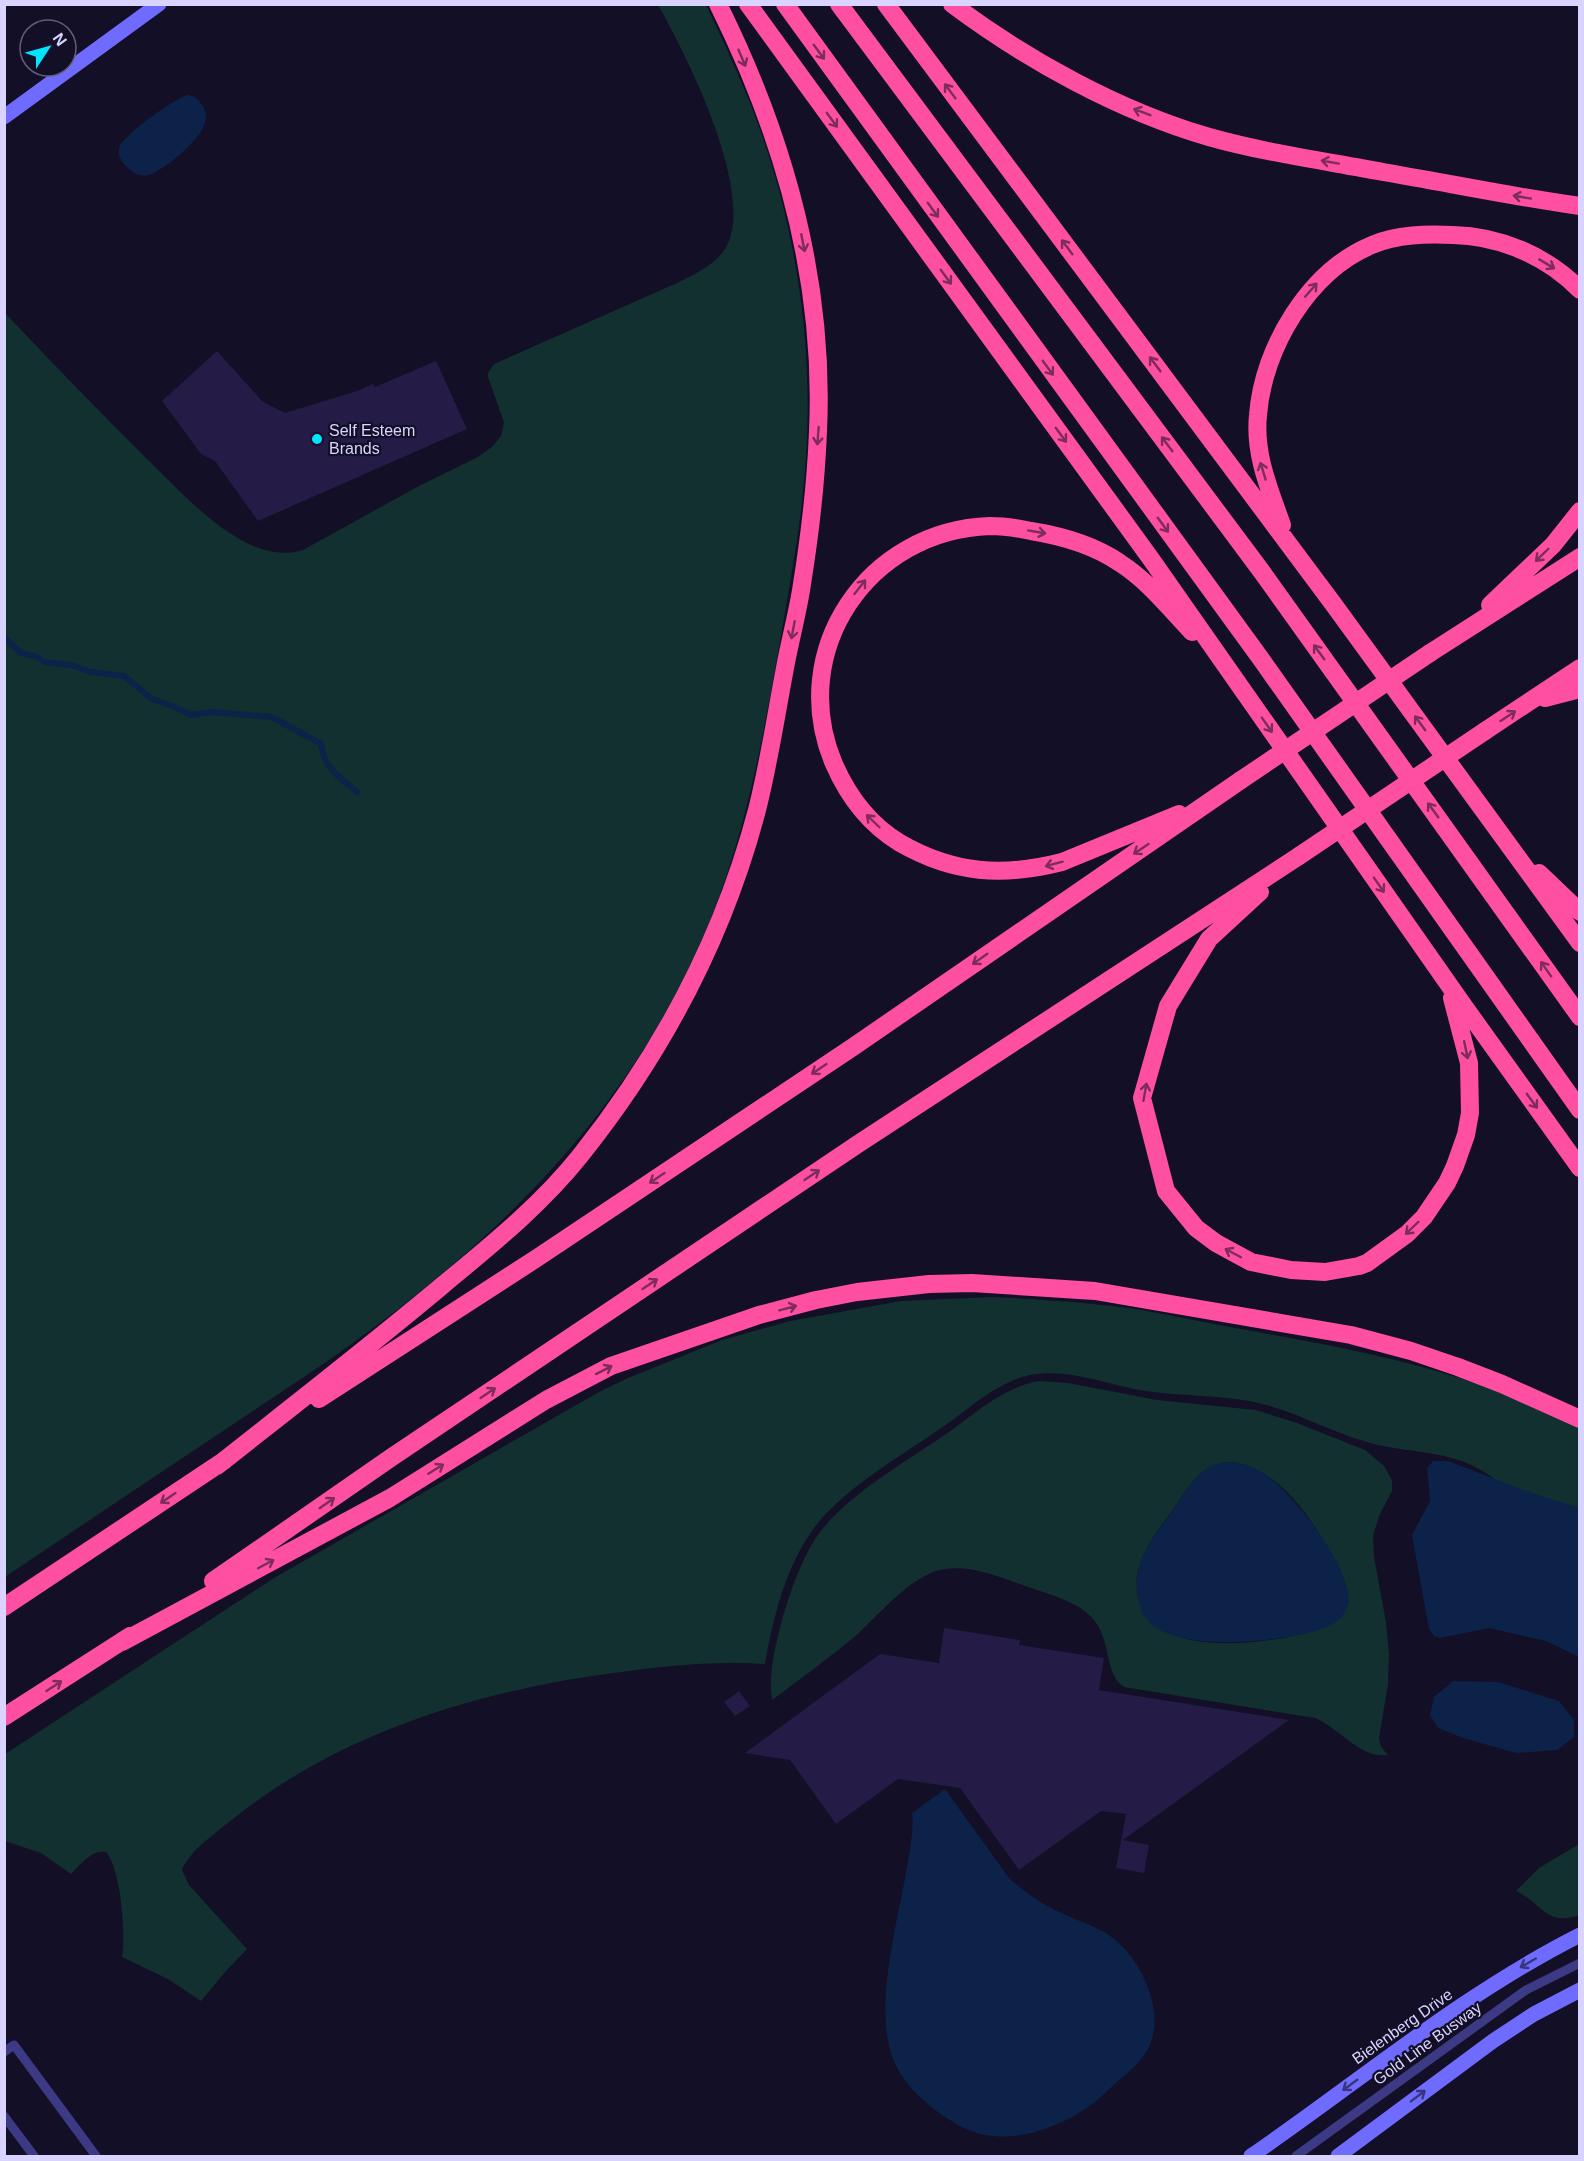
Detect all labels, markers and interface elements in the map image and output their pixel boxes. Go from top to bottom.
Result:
north arrow [18,18,78,78]
text: N [49,30,70,49]
one-way arrow [813,43,825,59]
one-way arrow [737,48,749,66]
one-way arrow [944,83,957,99]
one-way arrow [1133,106,1152,117]
one-way arrow [826,111,838,127]
one-way arrow [1321,156,1340,167]
one-way arrow [1512,191,1532,202]
one-way arrow [927,201,939,217]
one-way arrow [798,232,809,252]
one-way arrow [1061,240,1073,256]
one-way arrow [1538,258,1555,270]
one-way arrow [940,269,953,285]
one-way arrow [1305,282,1318,298]
one-way arrow [1148,357,1161,373]
one-way arrow [1042,359,1054,375]
place label: Self Esteem Brands [329,422,415,457]
one-way arrow [812,426,823,446]
one-way arrow [1055,427,1067,443]
marker: Self Esteem Brands [310,432,324,446]
one-way arrow [1160,436,1173,452]
one-way arrow [1257,462,1268,481]
one-way arrow [1157,516,1169,532]
one-way arrow [1026,526,1046,537]
one-way arrow [1535,548,1550,563]
one-way arrow [854,580,867,596]
one-way arrow [787,619,798,639]
one-way arrow [1313,644,1325,661]
one-way arrow [1499,710,1516,722]
one-way arrow [1414,715,1426,731]
one-way arrow [1261,717,1274,733]
one-way arrow [1427,803,1439,819]
one-way arrow [866,814,881,828]
one-way arrow [1132,842,1149,855]
one-way arrow [1045,858,1064,870]
one-way arrow [1373,876,1385,893]
one-way arrow [972,953,988,965]
one-way arrow [1540,962,1552,978]
one-way arrow [1461,1040,1472,1059]
one-way arrow [811,1063,828,1075]
one-way arrow [1140,1083,1151,1102]
one-way arrow [1526,1093,1539,1109]
one-way arrow [803,1169,820,1182]
one-way arrow [649,1172,666,1184]
one-way arrow [1405,1221,1420,1236]
one-way arrow [1225,1246,1243,1258]
one-way arrow [641,1278,657,1290]
one-way arrow [778,1301,797,1313]
one-way arrow [594,1363,612,1375]
one-way arrow [479,1387,496,1399]
one-way arrow [427,1463,444,1475]
one-way arrow [160,1492,177,1504]
one-way arrow [318,1497,334,1509]
one-way arrow [257,1558,274,1570]
one-way arrow [45,1679,62,1692]
one-way arrow [1520,1957,1537,1969]
street label: Bielenberg Drive [1349,1985,1456,2067]
street label: Gold Line Busway [1370,1999,1484,2088]
one-way arrow [1342,2079,1359,2091]
one-way arrow [1409,2089,1425,2102]

